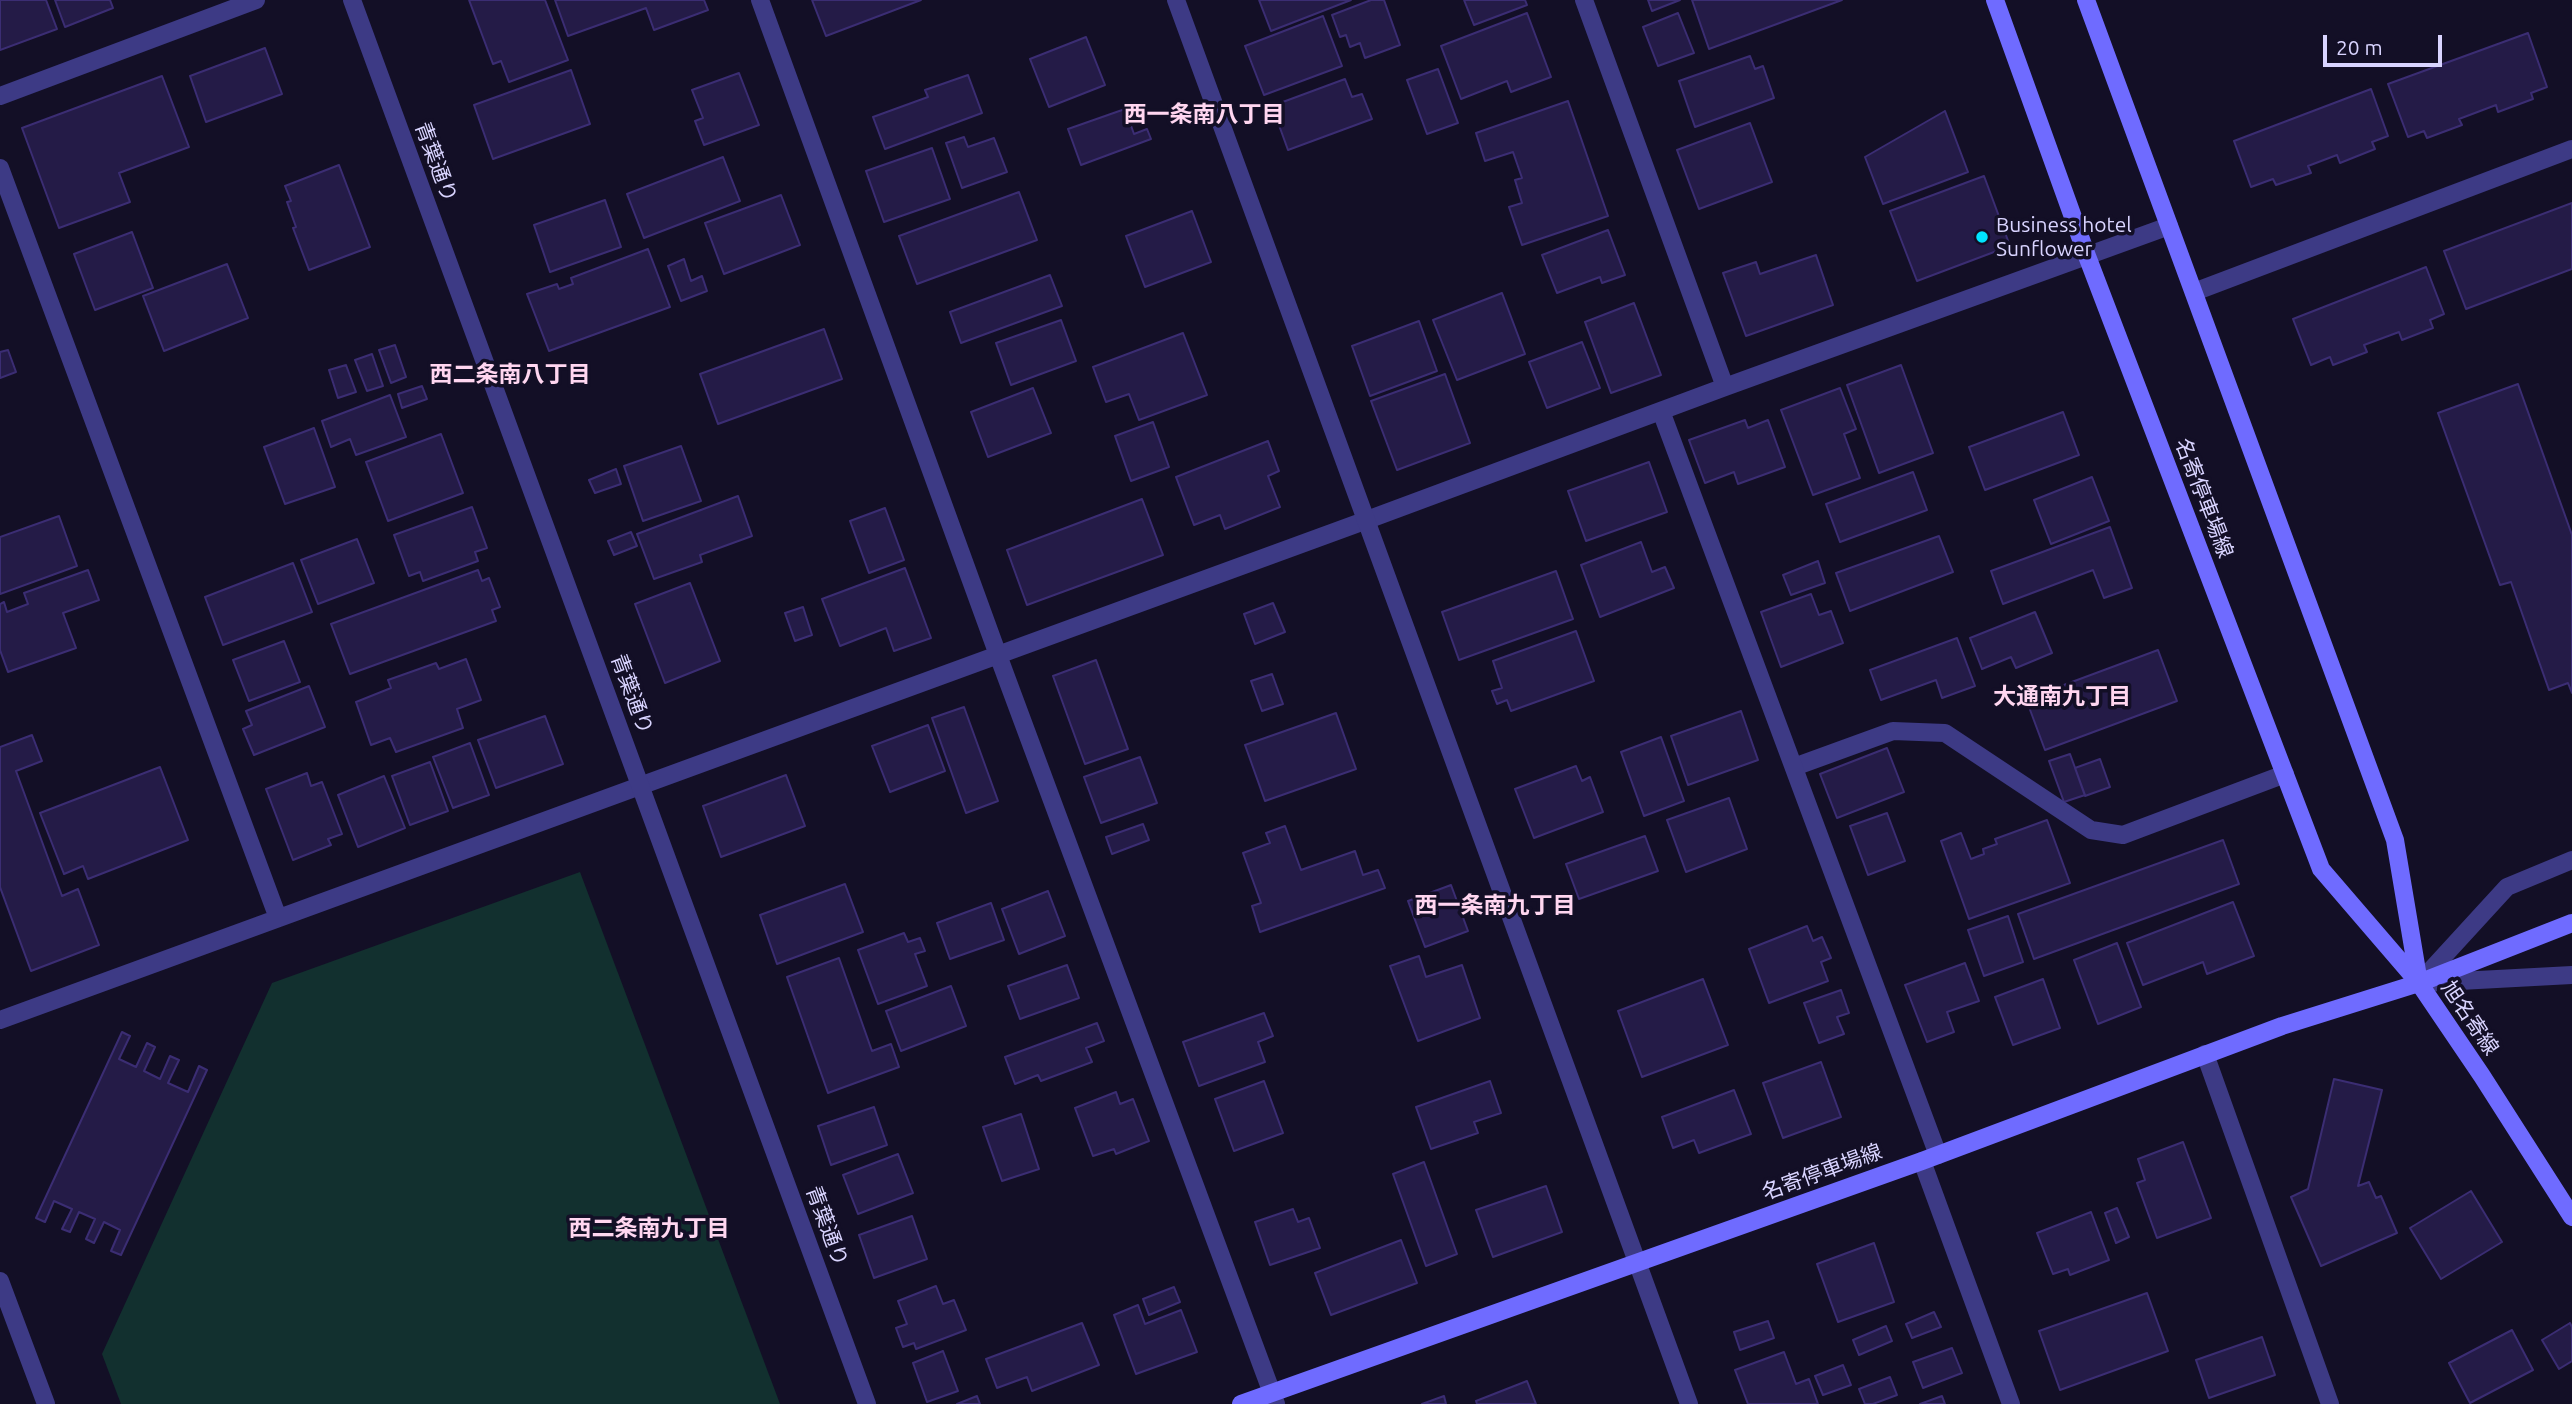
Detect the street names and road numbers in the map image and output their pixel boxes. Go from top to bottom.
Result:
street label: 青葉通り [410,118,462,206]
street label: 名寄停車場線 [2170,435,2238,561]
street label: 青葉通り [606,650,658,738]
street label: 旭名寄線 [2436,976,2504,1060]
street label: 名寄停車場線 [1758,1139,1886,1205]
street label: 青葉通り [801,1182,853,1270]

